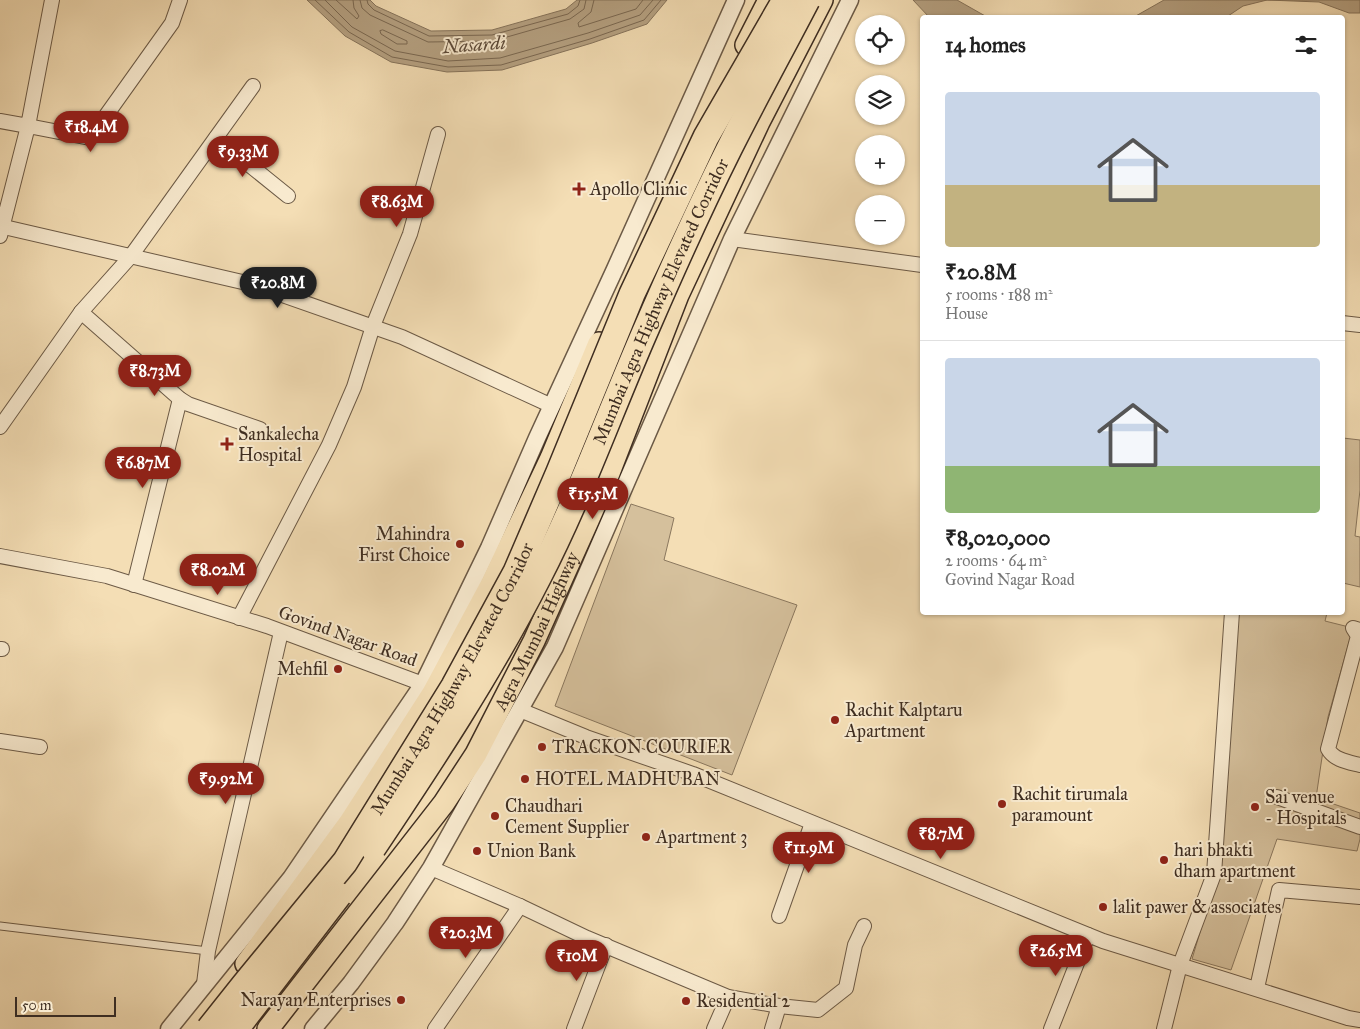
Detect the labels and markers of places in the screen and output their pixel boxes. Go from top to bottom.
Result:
pin: ₹18.4M [50,110,132,153]
pin: ₹9.33M [202,136,284,178]
place label: Apollo Clinic [589,178,688,200]
marker: Apollo Clinic [572,182,586,196]
pin: ₹8.63M [356,186,438,228]
pin: ₹20.8M [237,266,319,309]
pin: ₹8.73M [114,354,196,397]
place label: Sankalecha Hospital [238,423,320,466]
marker: Sankalecha Hospital [220,437,234,451]
pin: ₹6.87M [102,446,184,489]
pin: ₹15.5M [552,478,634,520]
place label: Mahindra First Choice [358,523,450,566]
marker: Mahindra First Choice [454,538,466,550]
pin: ₹8.02M [177,554,259,596]
place label: Mehfil [277,658,328,680]
marker: Mehfil [332,663,344,675]
place label: Rachit Kalptaru Apartment [844,699,963,742]
marker: Rachit Kalptaru Apartment [829,714,841,726]
place label: TRACKON COURIER [552,736,733,758]
marker: TRACKON COURIER [536,741,548,753]
pin: ₹9.92M [185,762,267,805]
place label: HOTEL MADHUBAN [535,768,720,790]
marker: HOTEL MADHUBAN [519,773,531,785]
place label: Rachit tirumala paramount [1011,783,1128,826]
place label: Sai venue - Hospitals [1265,786,1347,829]
place label: Chaudhari Cement Supplier [505,795,629,838]
marker: Rachit tirumala paramount [996,798,1008,810]
marker: Sai venue - Hospitals [1249,801,1261,813]
marker: Chaudhari Cement Supplier [489,810,501,822]
pin: ₹8.7M [906,818,976,860]
place label: Apartment 3 [655,826,748,848]
marker: Apartment 3 [640,831,652,843]
pin: ₹11.9M [768,832,850,874]
place label: hari bhakti dham apartment [1174,839,1296,882]
place label: Union Bank [487,840,576,862]
marker: Union Bank [471,845,483,857]
marker: hari bhakti dham apartment [1158,854,1170,866]
place label: lalit pawer & associates [1113,896,1281,918]
marker: lalit pawer & associates [1097,901,1109,913]
pin: ₹20.3M [425,916,507,959]
pin: ₹26.5M [1015,934,1097,977]
pin: ₹10M [547,940,607,982]
place label: Narayan Enterprises [240,989,391,1011]
place label: Residential 2 [696,990,790,1012]
marker: Narayan Enterprises [395,994,407,1006]
marker: Residential 2 [680,995,692,1007]

